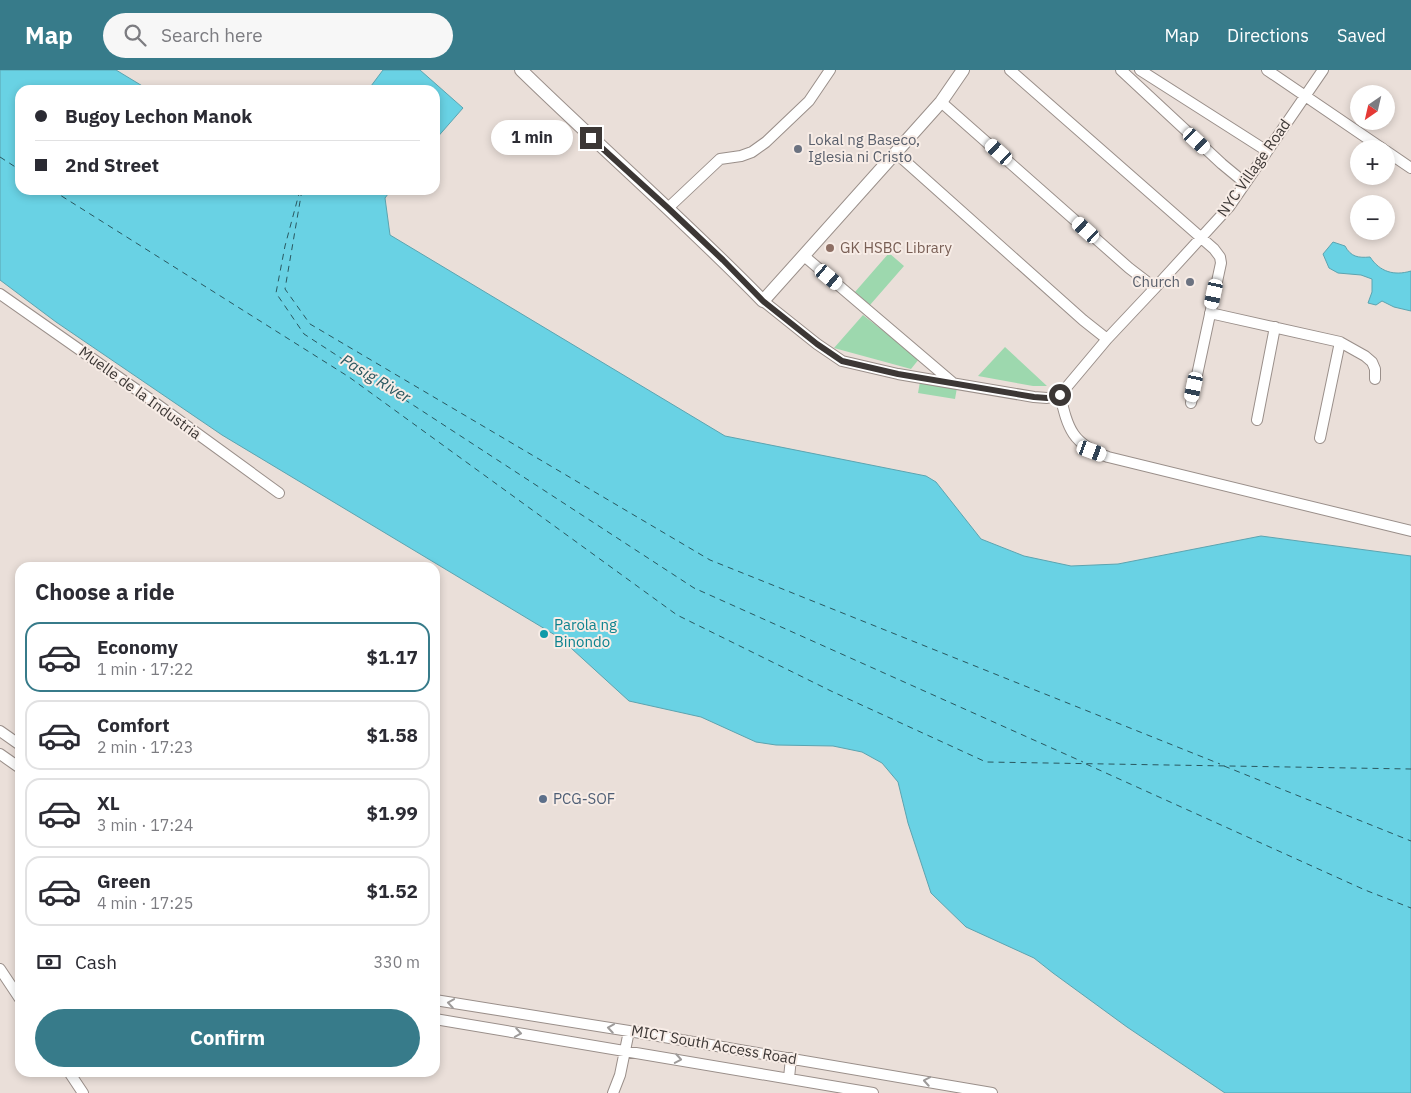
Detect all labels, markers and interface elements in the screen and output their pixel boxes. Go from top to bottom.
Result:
search box [103,13,453,58]
text: Map [25,19,73,51]
icon: search [121,21,149,49]
text: Search here [161,23,263,47]
text: Map [1164,24,1199,47]
text: Directions [1227,24,1309,47]
text: Saved [1337,24,1386,47]
north arrow [1350,85,1395,130]
map controls [1350,85,1395,240]
text: Bugoy Lechon Manok [65,104,252,128]
street label: NYC Village Road [1213,115,1294,220]
callout: 1 min [491,120,574,156]
car [1180,125,1213,157]
text: 1 min [511,127,553,147]
route end [580,127,602,149]
place label: Lokal ng Baseco, Iglesia ni Cristo [808,130,920,166]
car [982,136,1015,168]
button: + [1350,140,1395,185]
marker: Lokal ng Baseco, Iglesia ni Cristo [792,143,804,155]
text: 2nd Street [65,153,159,177]
button: − [1350,195,1395,240]
car [1069,214,1102,246]
place label: GK HSBC Library [840,238,953,257]
marker: GK HSBC Library [824,242,836,254]
car [812,262,845,292]
place label: Church [1132,272,1180,291]
marker: Church [1184,276,1196,288]
car [1203,278,1224,310]
street label: Muelle de la Industria [76,342,205,443]
water label: Pasig River [337,349,416,407]
car [1183,371,1204,403]
route start [1049,384,1071,406]
car [1075,439,1108,463]
text: Choose a ride [35,577,175,606]
place label: Parola ng Binondo [554,615,617,651]
marker: Parola ng Binondo [538,628,550,640]
icon: car [37,635,82,680]
text: Economy [97,635,178,659]
text: $1.17 [366,645,418,669]
text: 1 min · 17:22 [97,659,193,679]
icon: car [37,713,82,758]
text: Comfort [97,713,170,737]
text: $1.58 [366,723,418,747]
text: 2 min · 17:23 [97,737,193,757]
place label: PCG-SOF [553,789,615,808]
icon: car [37,791,82,836]
text: XL [97,791,120,815]
marker: PCG-SOF [537,793,549,805]
text: $1.99 [366,801,418,825]
text: 3 min · 17:24 [97,815,193,835]
icon: car [37,869,82,914]
text: Green [97,869,151,893]
text: $1.52 [366,879,418,903]
text: 4 min · 17:25 [97,893,193,913]
icon: cash [35,948,63,976]
text: Cash [75,950,117,974]
text: 330 m [373,952,420,972]
one-way arrow [446,998,455,1008]
button: Confirm [35,1009,420,1067]
street label: MICT South Access Road [630,1021,798,1068]
one-way arrow [607,1023,615,1034]
one-way arrow [513,1027,522,1037]
one-way arrow [674,1054,682,1064]
one-way arrow [922,1076,931,1087]

